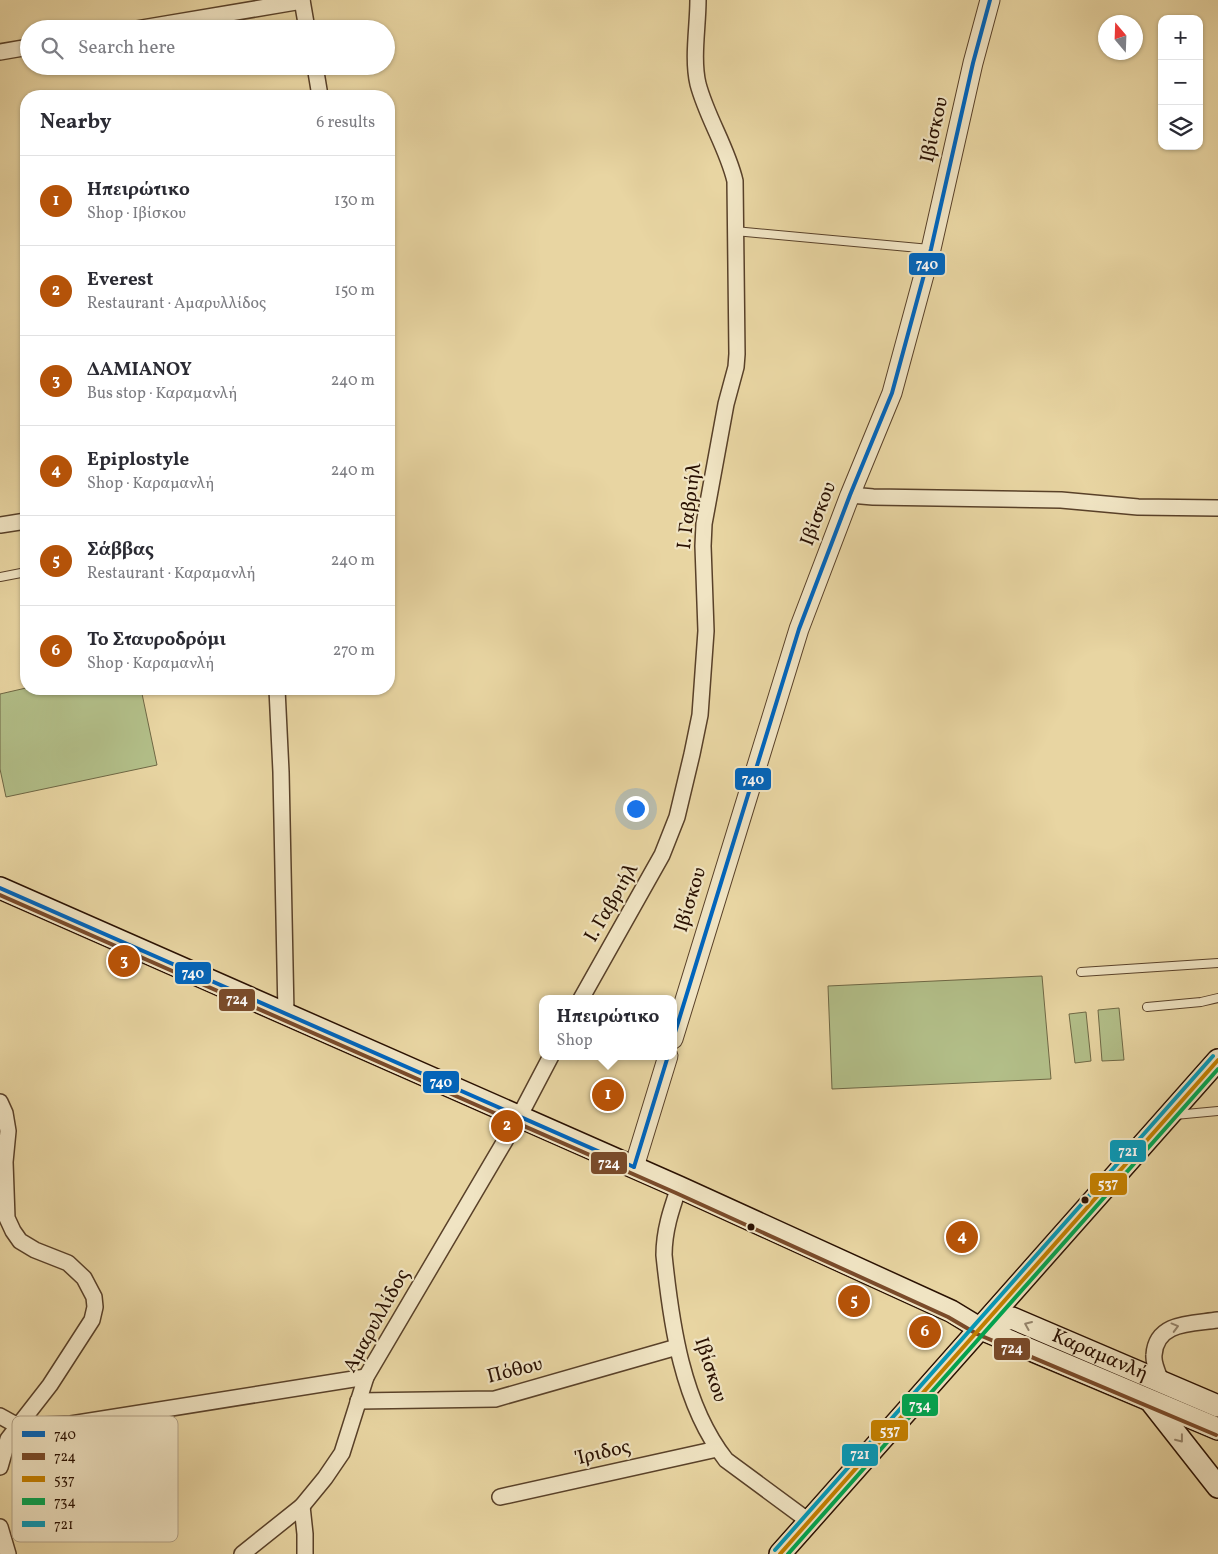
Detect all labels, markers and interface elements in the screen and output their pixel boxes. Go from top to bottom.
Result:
north arrow [1098,15,1143,60]
map controls [1158,15,1203,150]
button: + [1158,15,1203,60]
search box [20,20,395,75]
icon: search [38,34,66,62]
text: Search here [78,35,175,61]
button: − [1158,60,1203,105]
street label: Ιβίσκου [914,94,956,166]
button: layers [1158,105,1203,150]
text: Nearby [40,108,111,137]
text: 6 results [316,112,375,134]
text: Ηπειρώτικο [87,177,190,203]
text: 1 [53,190,59,212]
text: 130 m [334,190,375,212]
text: Shop · Ιβίσκου [87,203,186,225]
line badge: 740 [908,252,946,276]
text: 740 [916,256,939,275]
text: Everest [87,267,153,293]
text: 2 [52,280,60,302]
text: 150 m [334,280,375,302]
text: Restaurant · Αμαρυλλίδος [87,293,266,315]
text: ΔΑΜΙΑΝΟΥ [87,357,192,383]
text: 3 [52,370,60,392]
text: 240 m [331,370,375,392]
text: Bus stop · Καραμανλή [87,383,237,405]
text: Epiplostyle [87,447,189,473]
text: 4 [51,460,61,482]
text: 240 m [331,460,375,482]
street label: Ι. Γαβριήλ [671,461,709,551]
text: Shop · Καραμανλή [87,473,214,495]
street label: Ιβίσκου [794,478,844,550]
text: Σάββας [87,537,154,563]
text: 5 [52,550,60,572]
text: 240 m [331,550,375,572]
text: Restaurant · Καραμανλή [87,563,256,585]
text: Το Σταυροδρόμι [87,627,226,653]
text: 6 [52,640,60,662]
text: 270 m [333,640,375,662]
text: Shop · Καραμανλή [87,653,214,675]
line badge: 740 [734,767,772,791]
text: 740 [742,771,765,790]
your location [623,796,649,822]
street label: Ι. Γαβριήλ [578,858,646,948]
street label: Ιβίσκου [668,864,714,936]
pin: 3 [108,942,140,980]
line badge: 740 [174,961,212,985]
text: 740 [182,965,205,984]
line badge: 724 [218,988,256,1012]
text: 724 [226,991,249,1010]
popup [539,995,677,1060]
text: Ηπειρώτικο [557,1004,659,1030]
text: Shop [557,1030,593,1052]
line badge: 740 [422,1070,460,1094]
text: 740 [430,1074,453,1093]
pin: 1 [592,1076,624,1114]
pin: 2 [491,1107,523,1145]
line badge: 721 [1109,1139,1147,1163]
text: 721 [1118,1143,1138,1162]
line badge: 724 [590,1151,628,1175]
text: 724 [598,1155,621,1174]
line badge: 537 [1089,1172,1128,1196]
text: 537 [1098,1175,1119,1194]
unlabelled marker [1080,1195,1090,1205]
pin: 4 [946,1218,978,1256]
unlabelled marker [746,1222,756,1232]
street label: Αμαρυλλίδος [337,1264,417,1378]
pin: 5 [838,1282,870,1320]
pin: 6 [909,1313,941,1351]
one-way arrow [1025,1321,1033,1331]
one-way arrow [1171,1322,1180,1333]
street label: Καραμανλή [1047,1323,1152,1388]
street label: Ιβίσκου [686,1334,734,1406]
line badge: 724 [993,1337,1031,1361]
text: 724 [1001,1340,1024,1359]
street label: Πόθου [484,1351,546,1391]
line badge: 734 [901,1393,939,1417]
text: 734 [909,1397,932,1416]
legend [12,1416,178,1542]
line badge: 537 [870,1419,909,1442]
text: 537 [880,1422,901,1441]
text: 740 [54,1426,76,1445]
street label: Ίριδος [573,1433,633,1473]
one-way arrow [1175,1433,1183,1442]
line badge: 721 [841,1443,879,1467]
text: 721 [850,1446,870,1465]
text: 724 [54,1448,76,1467]
text: 537 [54,1471,75,1490]
text: 734 [54,1493,76,1512]
text: 721 [54,1516,73,1535]

